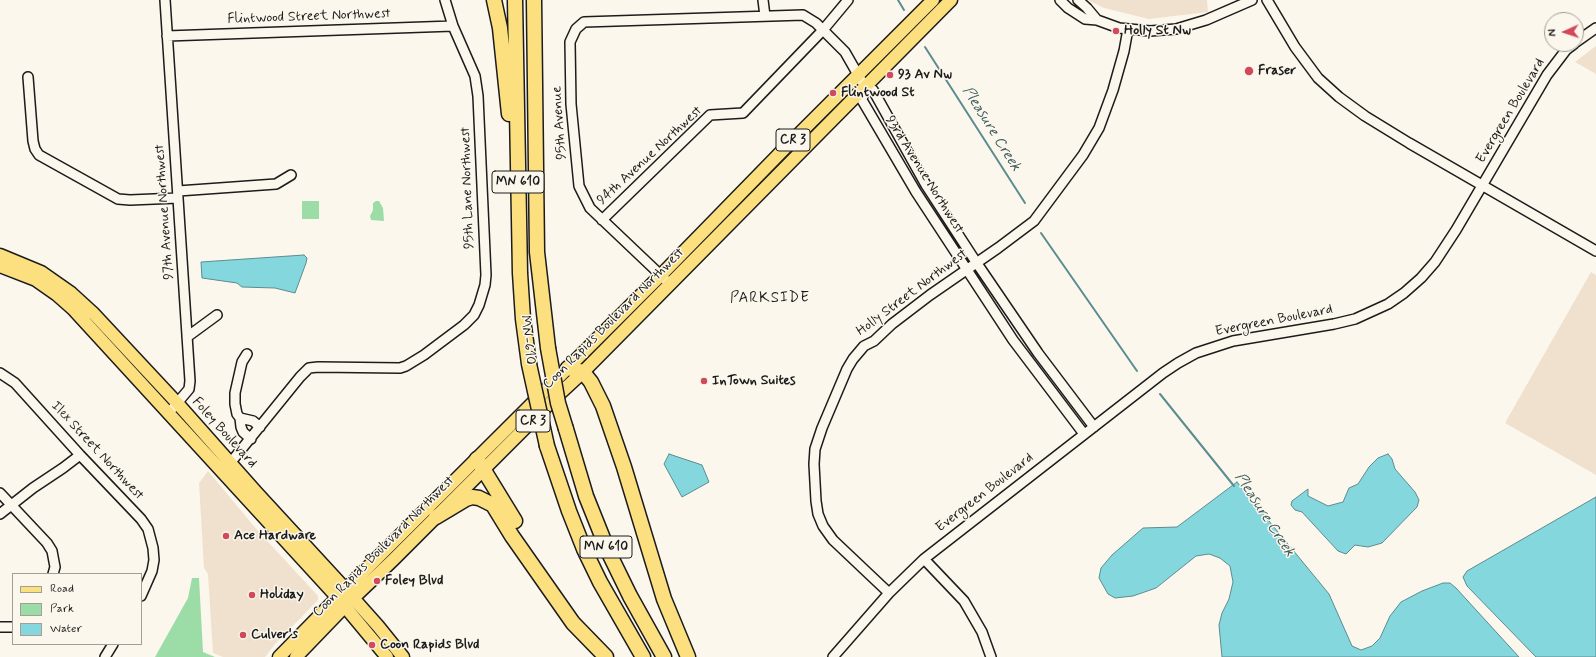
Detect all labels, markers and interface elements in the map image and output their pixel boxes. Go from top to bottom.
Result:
street label: Flintwood Street Northwest [227,6,391,28]
north arrow [1544,12,1584,52]
place label: Holly St Nw [1124,23,1191,39]
marker: Holly St Nw [1111,26,1121,36]
text: N [1546,29,1560,37]
street label: Evergreen Boulevard [1473,56,1549,166]
place label: Fraser [1258,63,1296,79]
marker: Fraser [1243,65,1255,77]
place label: 93 Av Nw [898,67,952,83]
marker: 93 Av Nw [885,70,895,80]
water label: Pleasure Creek [958,83,1024,175]
place label: Flintwood St [841,85,914,101]
street label: 95th Avenue [549,86,571,160]
marker: Flintwood St [828,88,838,98]
street label: 94th Avenue Northwest [594,103,706,209]
street label: 93rd Avenue Northwest [881,113,967,237]
street label: 95th Lane Northwest [457,127,479,249]
road number: CR 3 [776,129,810,151]
street label: 97th Avenue Northwest [152,144,178,280]
road number: MN 610 [492,171,544,193]
street label: Coon Rapids Boulevard Northwest [540,245,688,393]
street label: Holly Street Northwest [853,246,971,340]
district label: PARKSIDE [731,290,809,308]
street label: Evergreen Boulevard [1214,301,1334,341]
street label: MN-610 [516,314,538,366]
place label: InTown Suites [712,373,795,389]
marker: InTown Suites [699,376,709,386]
street label: Foley Boulevard [188,394,260,472]
street label: Ilex Street Northwest [47,398,147,504]
road number: CR 3 [516,410,550,432]
street label: Evergreen Boulevard [933,450,1037,536]
water label: Pleasure Creek [1230,470,1298,560]
street label: Coon Rapids Boulevard Northwest [310,473,458,621]
place label: Ace Hardware [234,528,316,544]
marker: Ace Hardware [221,531,231,541]
road number: MN 610 [580,536,632,558]
legend [12,573,142,645]
place label: Foley Blvd [385,573,443,589]
marker: Foley Blvd [372,576,382,586]
text: Road [50,581,74,597]
place label: Holiday [260,587,304,603]
marker: Holiday [247,590,257,600]
text: Park [50,601,74,617]
text: Water [50,621,82,637]
place label: Culver's [251,627,298,643]
marker: Culver's [238,630,248,640]
place label: Coon Rapids Blvd [380,637,479,653]
marker: Coon Rapids Blvd [367,640,377,650]

